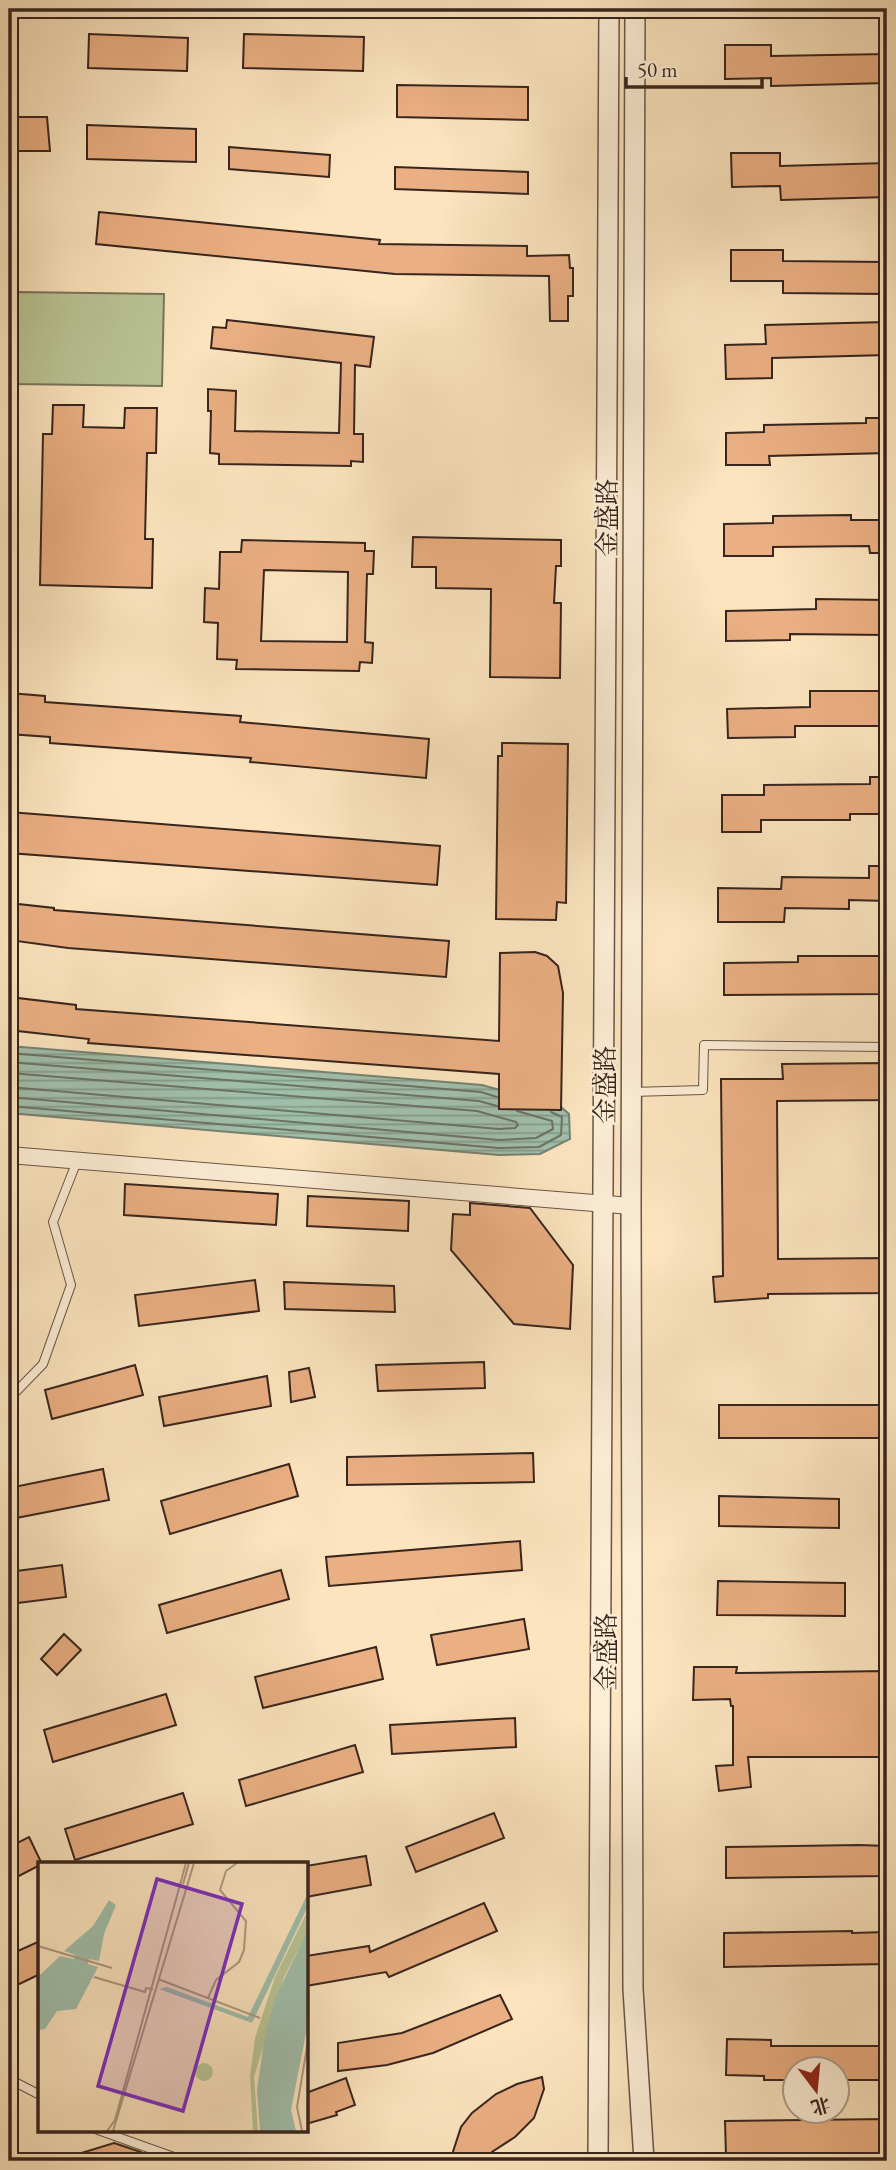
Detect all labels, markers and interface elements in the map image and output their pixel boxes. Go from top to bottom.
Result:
scale bar [626,46,763,90]
text: 50 m [637,56,678,83]
street label: 金盛路 [590,479,624,557]
street label: 金盛路 [588,1046,622,1124]
street label: 金盛路 [589,1613,623,1691]
inset map [38,1862,308,2132]
north arrow [780,2054,850,2124]
text: 北 [808,2091,833,2120]

